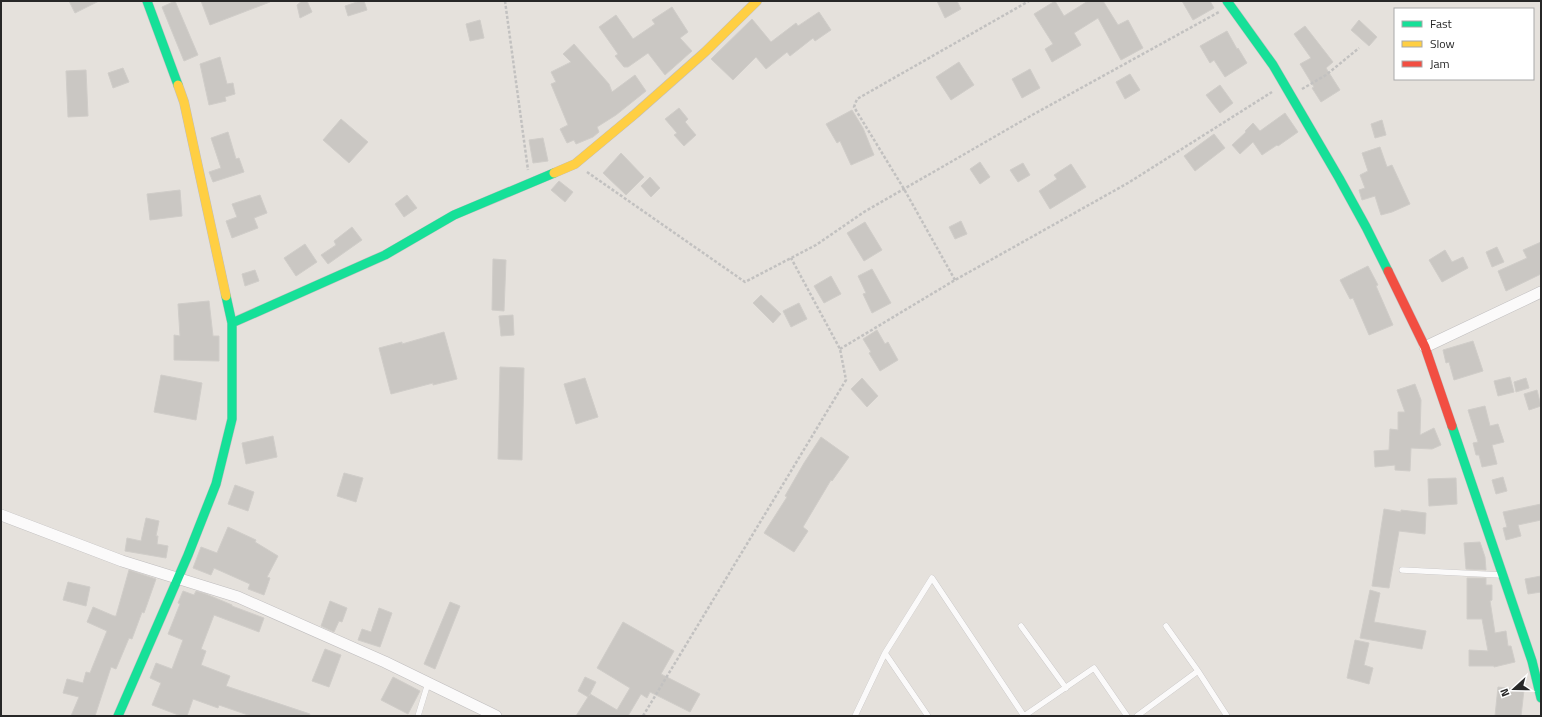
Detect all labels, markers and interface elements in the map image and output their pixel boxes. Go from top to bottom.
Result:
legend [1394,8,1534,80]
text: Fast [1430,14,1453,33]
text: Slow [1430,34,1455,53]
text: Jam [1430,54,1450,73]
north arrow [1494,669,1534,709]
text: N [1496,686,1513,699]

